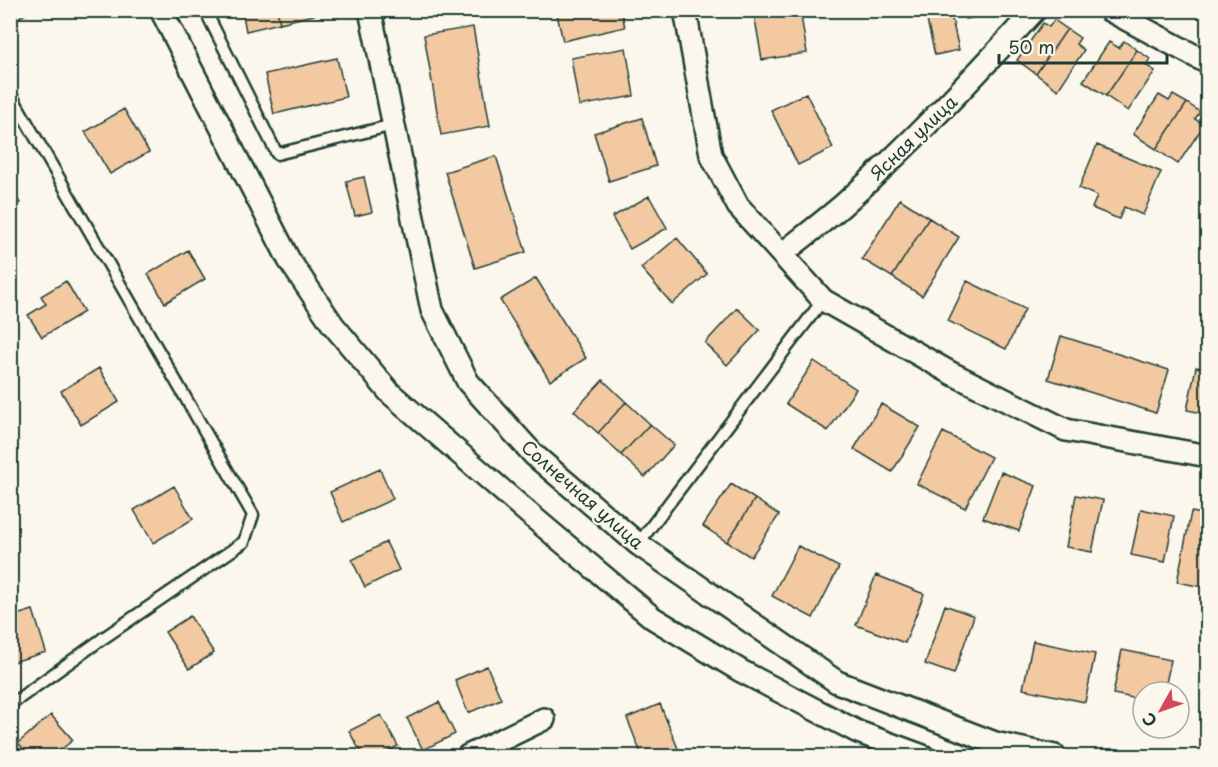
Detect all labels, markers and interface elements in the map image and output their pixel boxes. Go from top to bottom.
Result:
scale bar [999,27,1167,65]
text: 50 m [1008,33,1055,60]
street label: Ясная улица [863,88,963,186]
street label: Солнечная улица [516,433,651,555]
north arrow [1131,680,1191,740]
text: С [1136,708,1162,733]

